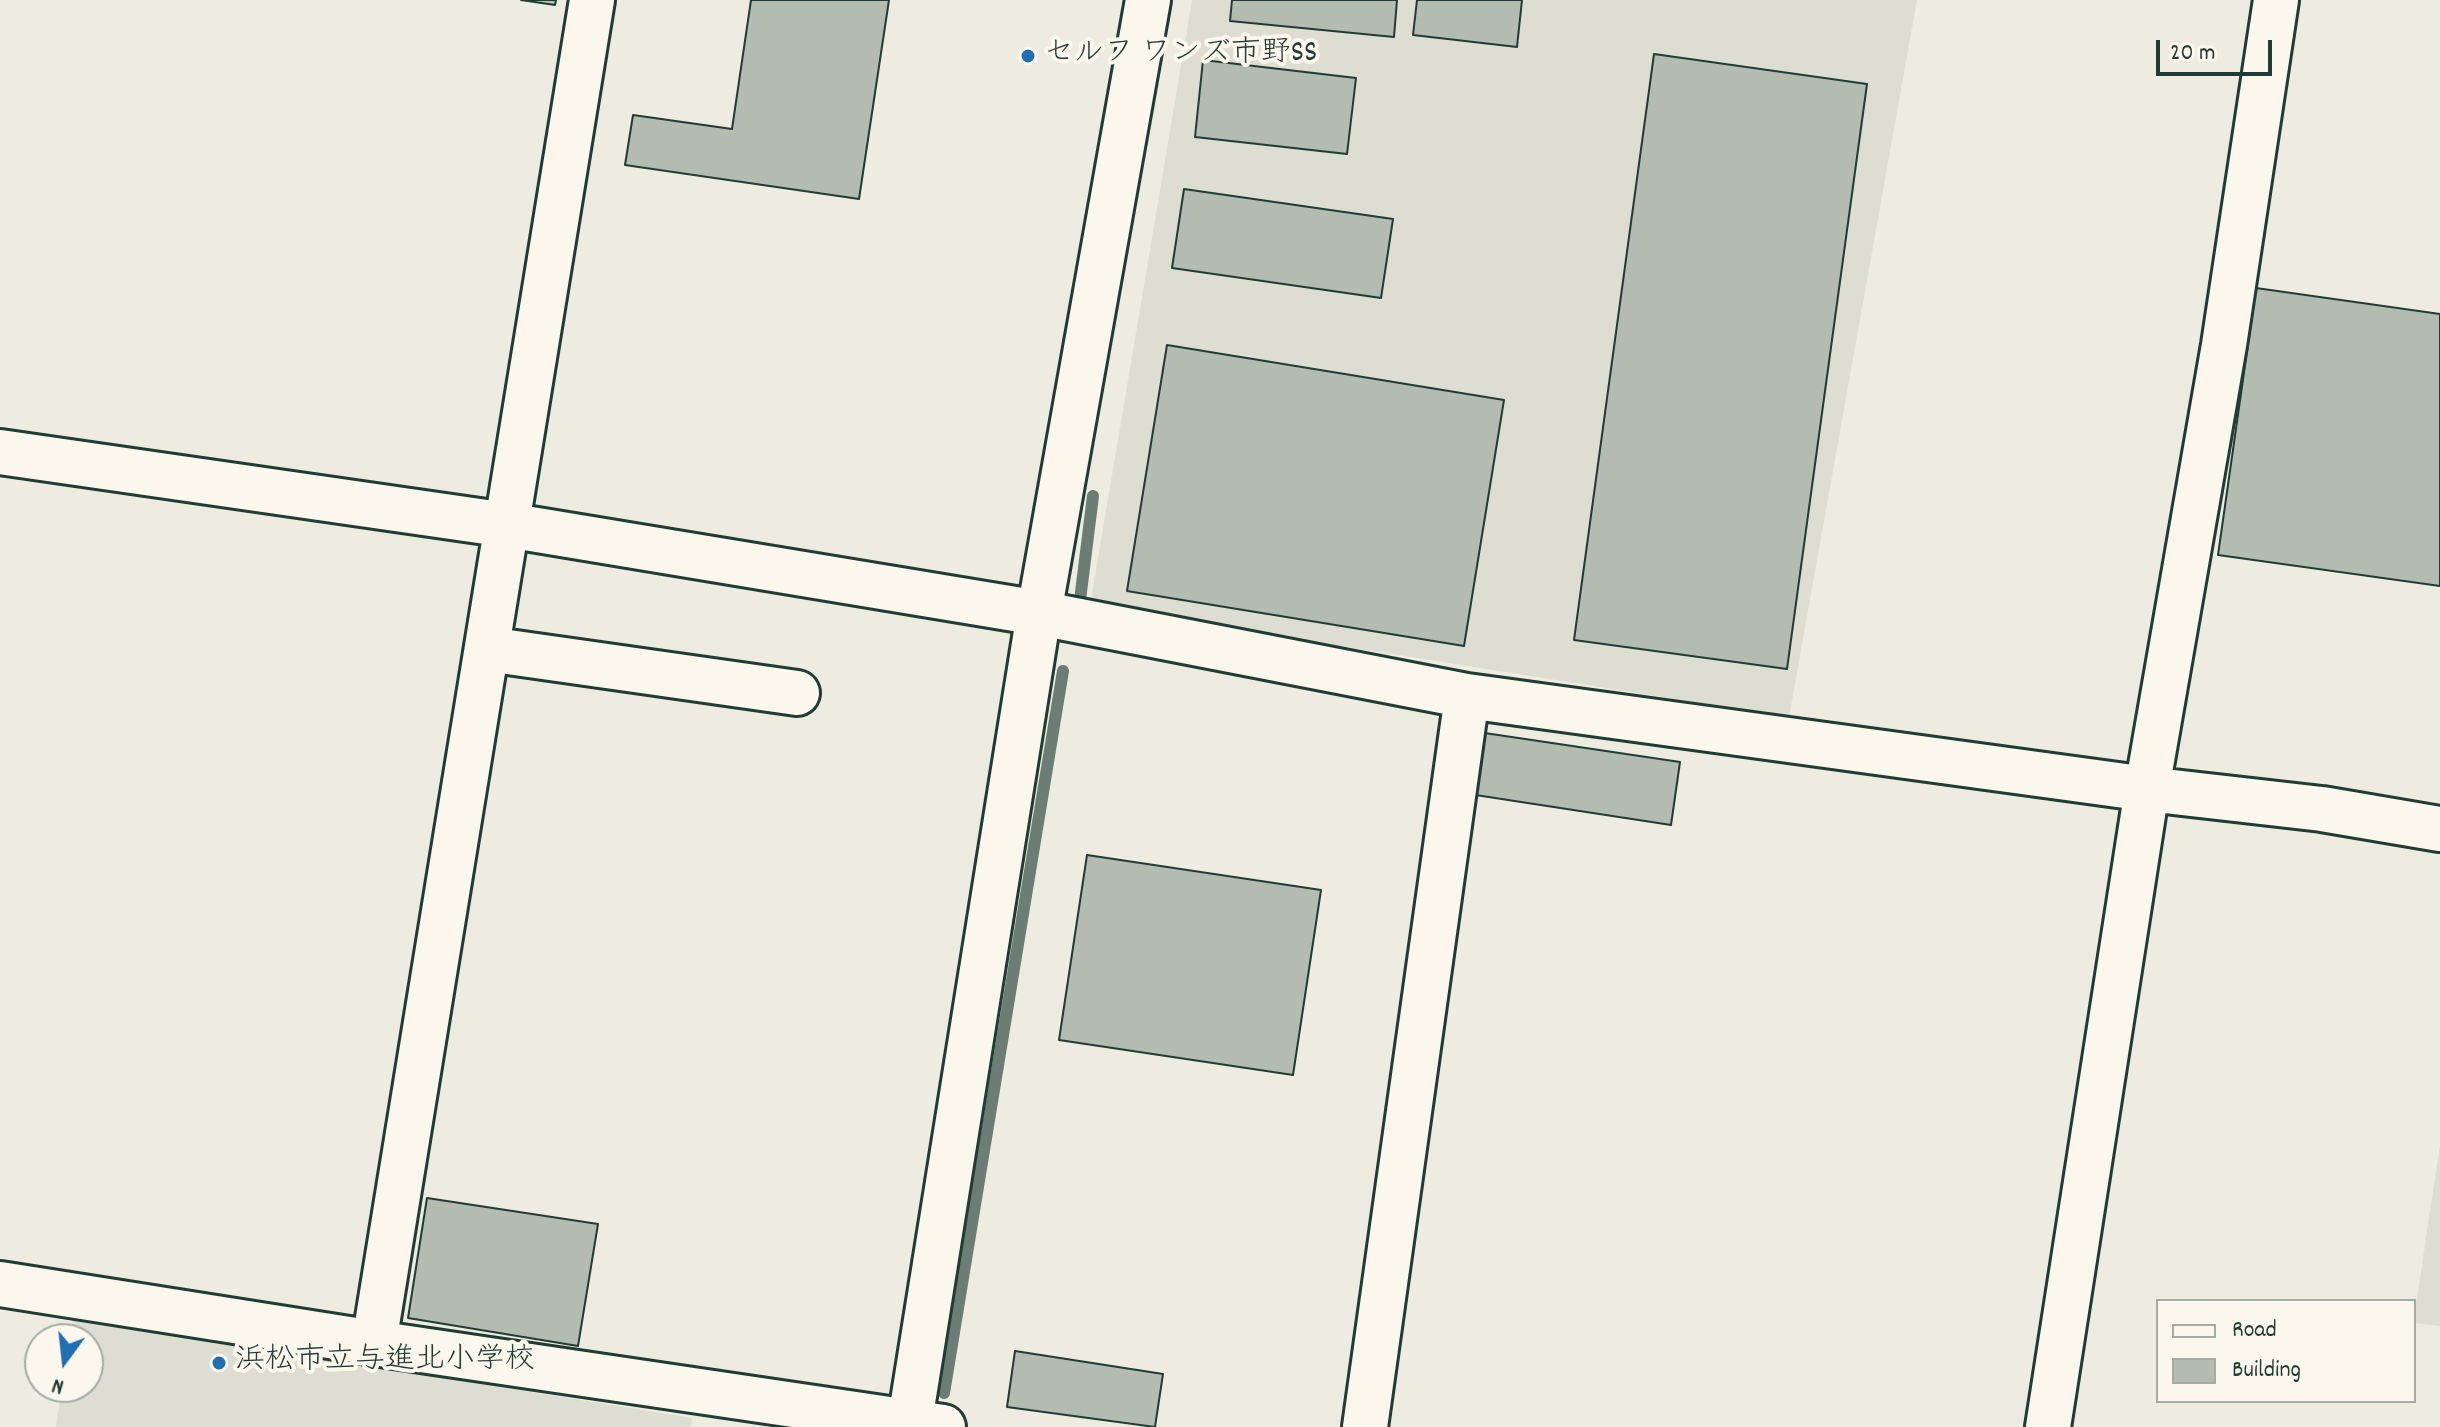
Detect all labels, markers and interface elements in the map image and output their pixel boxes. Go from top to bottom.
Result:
scale bar [2160,24,2276,74]
text: 20 m [2170,37,2216,71]
place label: セルフ ワンズ市野SS [1044,38,1317,74]
marker: セルフ ワンズ市野SS [1019,47,1037,65]
legend [2156,1299,2416,1403]
text: Road [2232,1314,2277,1348]
north arrow [24,1323,104,1403]
place label: 浜松市立与進北小学校 [235,1345,535,1381]
marker: 浜松市立与進北小学校 [210,1354,228,1372]
text: Building [2232,1354,2301,1388]
text: N [49,1368,67,1401]

